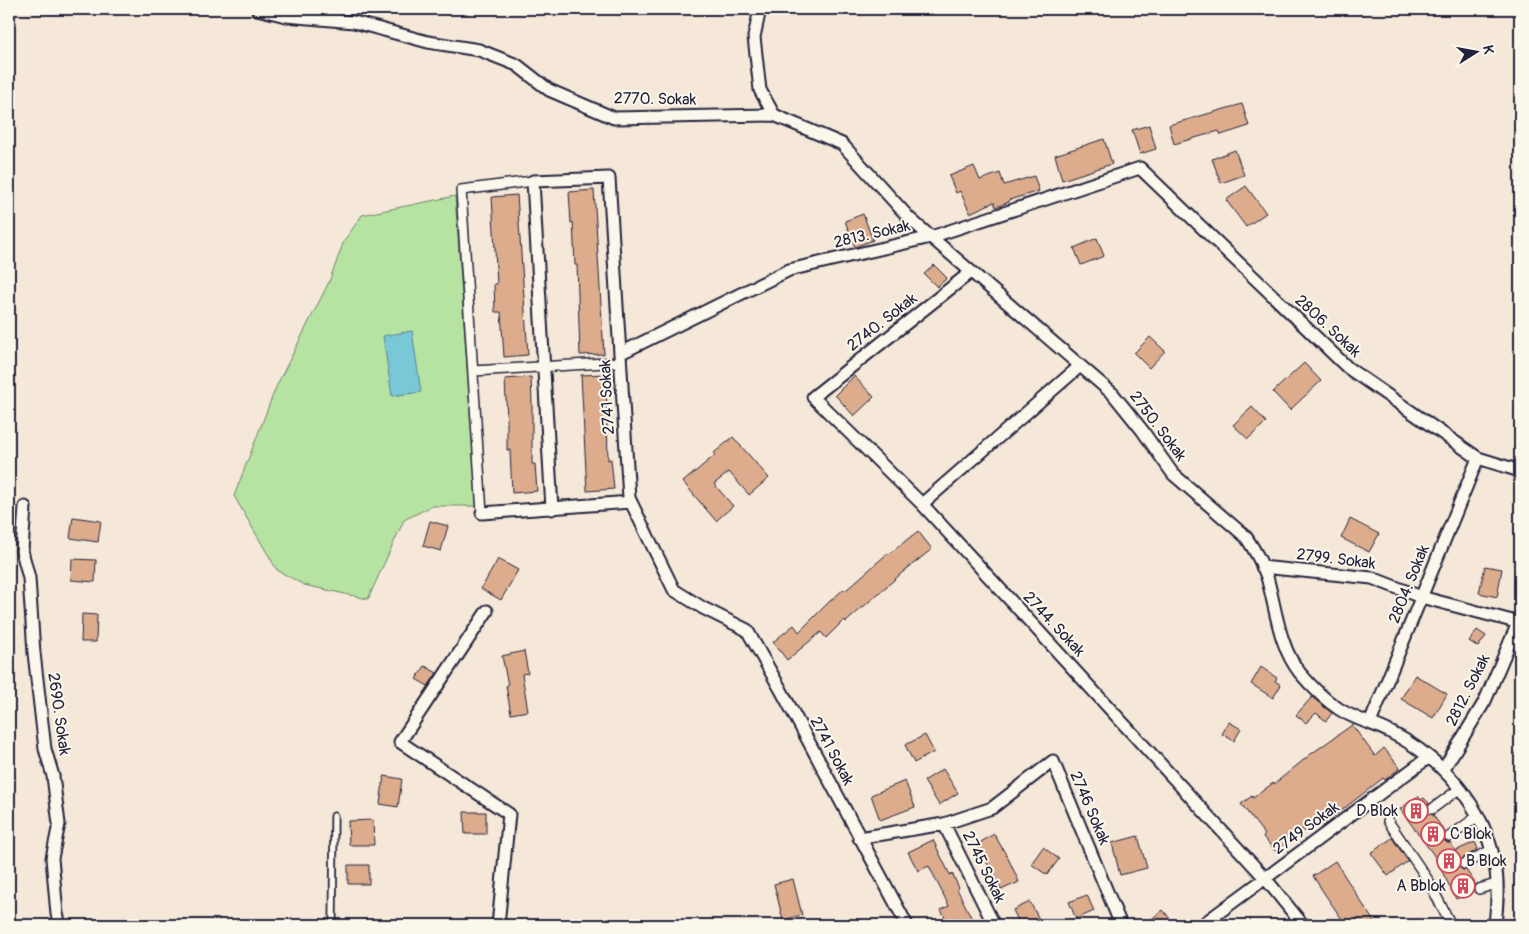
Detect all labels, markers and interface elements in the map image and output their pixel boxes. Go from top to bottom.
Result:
north arrow [1452,28,1502,78]
text: K [1479,44,1498,56]
street label: 2770. Sokak [614,88,697,110]
street label: 2813. Sokak [832,215,913,253]
street label: 2740. Sokak [843,288,921,356]
street label: 2806. Sokak [1291,290,1365,362]
street label: 2741 Sokak [595,359,619,435]
street label: 2750. Sokak [1125,387,1191,465]
street label: 2804. Sokak [1384,542,1434,626]
street label: 2799. Sokak [1295,544,1377,574]
street label: 2744. Sokak [1019,587,1089,661]
street label: 2812. Sokak [1441,650,1495,729]
street label: 2690. Sokak [43,671,75,757]
street label: 2741 Sokak [806,713,859,789]
street label: 2746 Sokak [1066,768,1115,848]
street label: 2749 Sokak [1269,797,1343,859]
building icon: D Blok [1403,798,1429,824]
place label: D Blok [1356,801,1398,821]
building icon: C Blok [1420,821,1446,847]
place label: C Blok [1450,824,1492,844]
street label: 2745 Sokak [958,828,1010,907]
building icon: B Blok [1436,848,1462,874]
place label: B Blok [1466,851,1507,871]
building icon: A Bblok [1450,873,1476,899]
place label: A Bblok [1396,876,1446,896]

